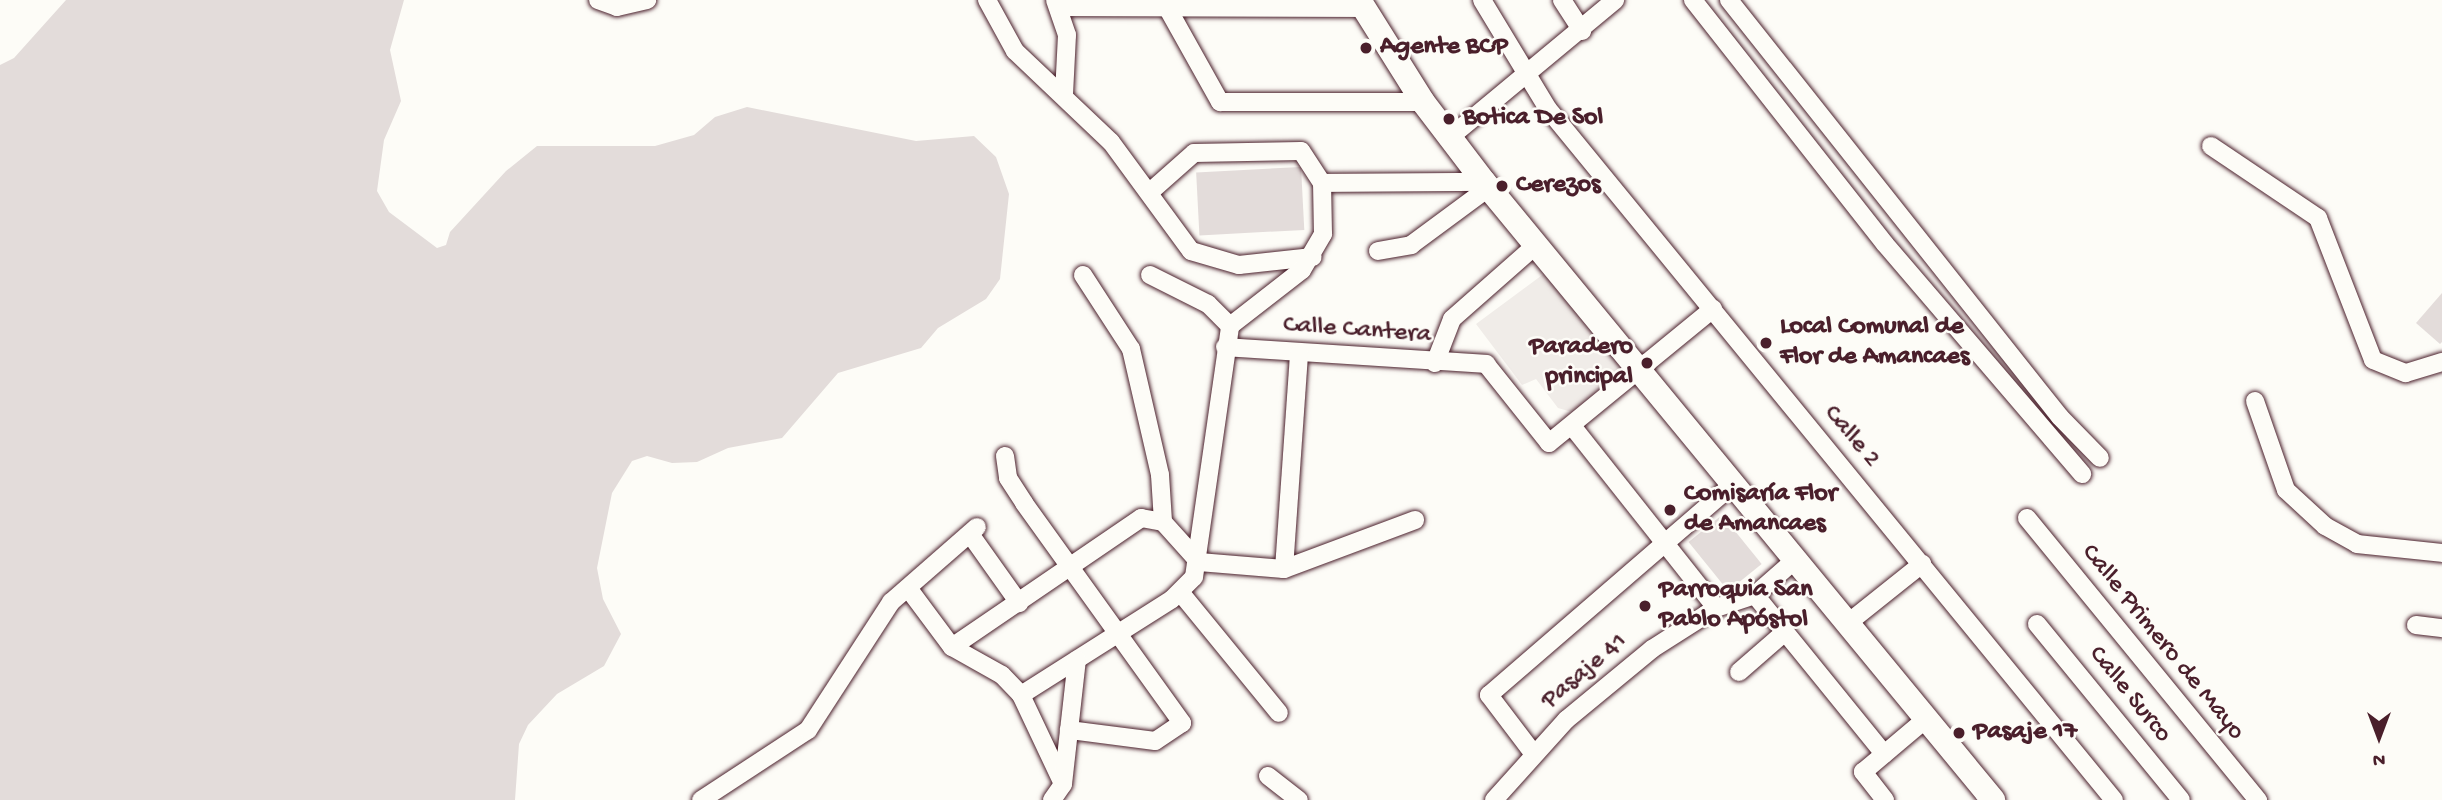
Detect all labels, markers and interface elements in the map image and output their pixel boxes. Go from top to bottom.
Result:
place label: Agente BCP [1380,32,1508,64]
marker: Agente BCP [1358,40,1374,56]
place label: Botica De Sol [1463,103,1603,135]
marker: Botica De Sol [1441,111,1457,127]
place label: Cerezos [1516,170,1601,202]
marker: Cerezos [1494,178,1510,194]
street label: Calle Cantera [1282,310,1432,352]
place label: Local Comunal de Flor de Amancaes [1780,312,1970,374]
place label: Paradero principal [1529,332,1633,394]
marker: Local Comunal de Flor de Amancaes [1758,335,1774,351]
marker: Paradero principal [1639,355,1655,371]
street label: Calle 2 [1816,399,1886,475]
place label: Comisaría Flor de Amancaes [1684,479,1837,540]
marker: Comisaría Flor de Amancaes [1662,502,1678,518]
street label: Calle Primero de Mayo [2073,539,2251,747]
place label: Parroquia San Pablo Apóstol [1659,575,1813,636]
marker: Parroquia San Pablo Apóstol [1637,598,1653,614]
street label: Pasaje 41 [1536,627,1634,717]
street label: Calle Surco [2081,640,2177,750]
north arrow [2344,702,2414,772]
place label: Pasaje 17 [1973,717,2077,749]
marker: Pasaje 17 [1951,725,1967,741]
text: N [2373,747,2385,770]

